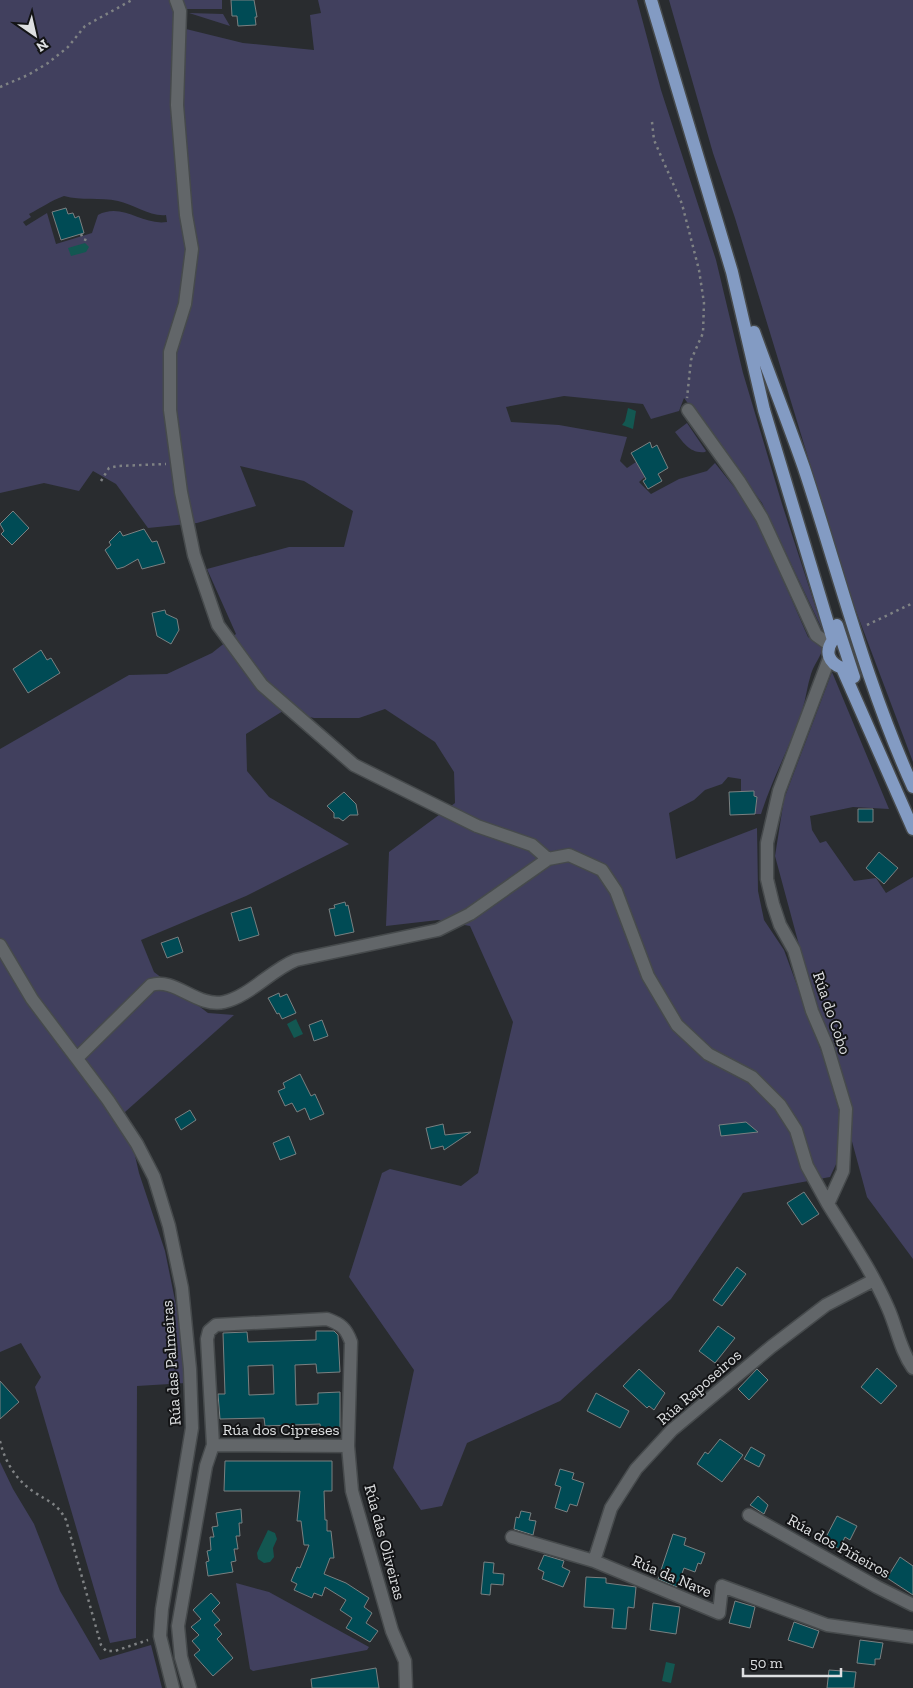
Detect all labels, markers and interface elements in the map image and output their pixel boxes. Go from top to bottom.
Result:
north arrow [10,10,60,60]
text: N [33,35,51,56]
street label: Rúa do Cobo [809,969,855,1057]
street label: Rúa das Palmeiras [157,1300,185,1426]
street label: Rúa Raposeiros [653,1345,745,1429]
street label: Rúa dos Cipreses [222,1420,340,1439]
street label: Rúa das Oliveiras [360,1482,410,1602]
street label: Rúa dos Piñeiros [784,1510,894,1582]
street label: Rúa da Nave [629,1551,715,1601]
scale bar [743,1646,840,1678]
text: 50 m [750,1654,783,1672]

